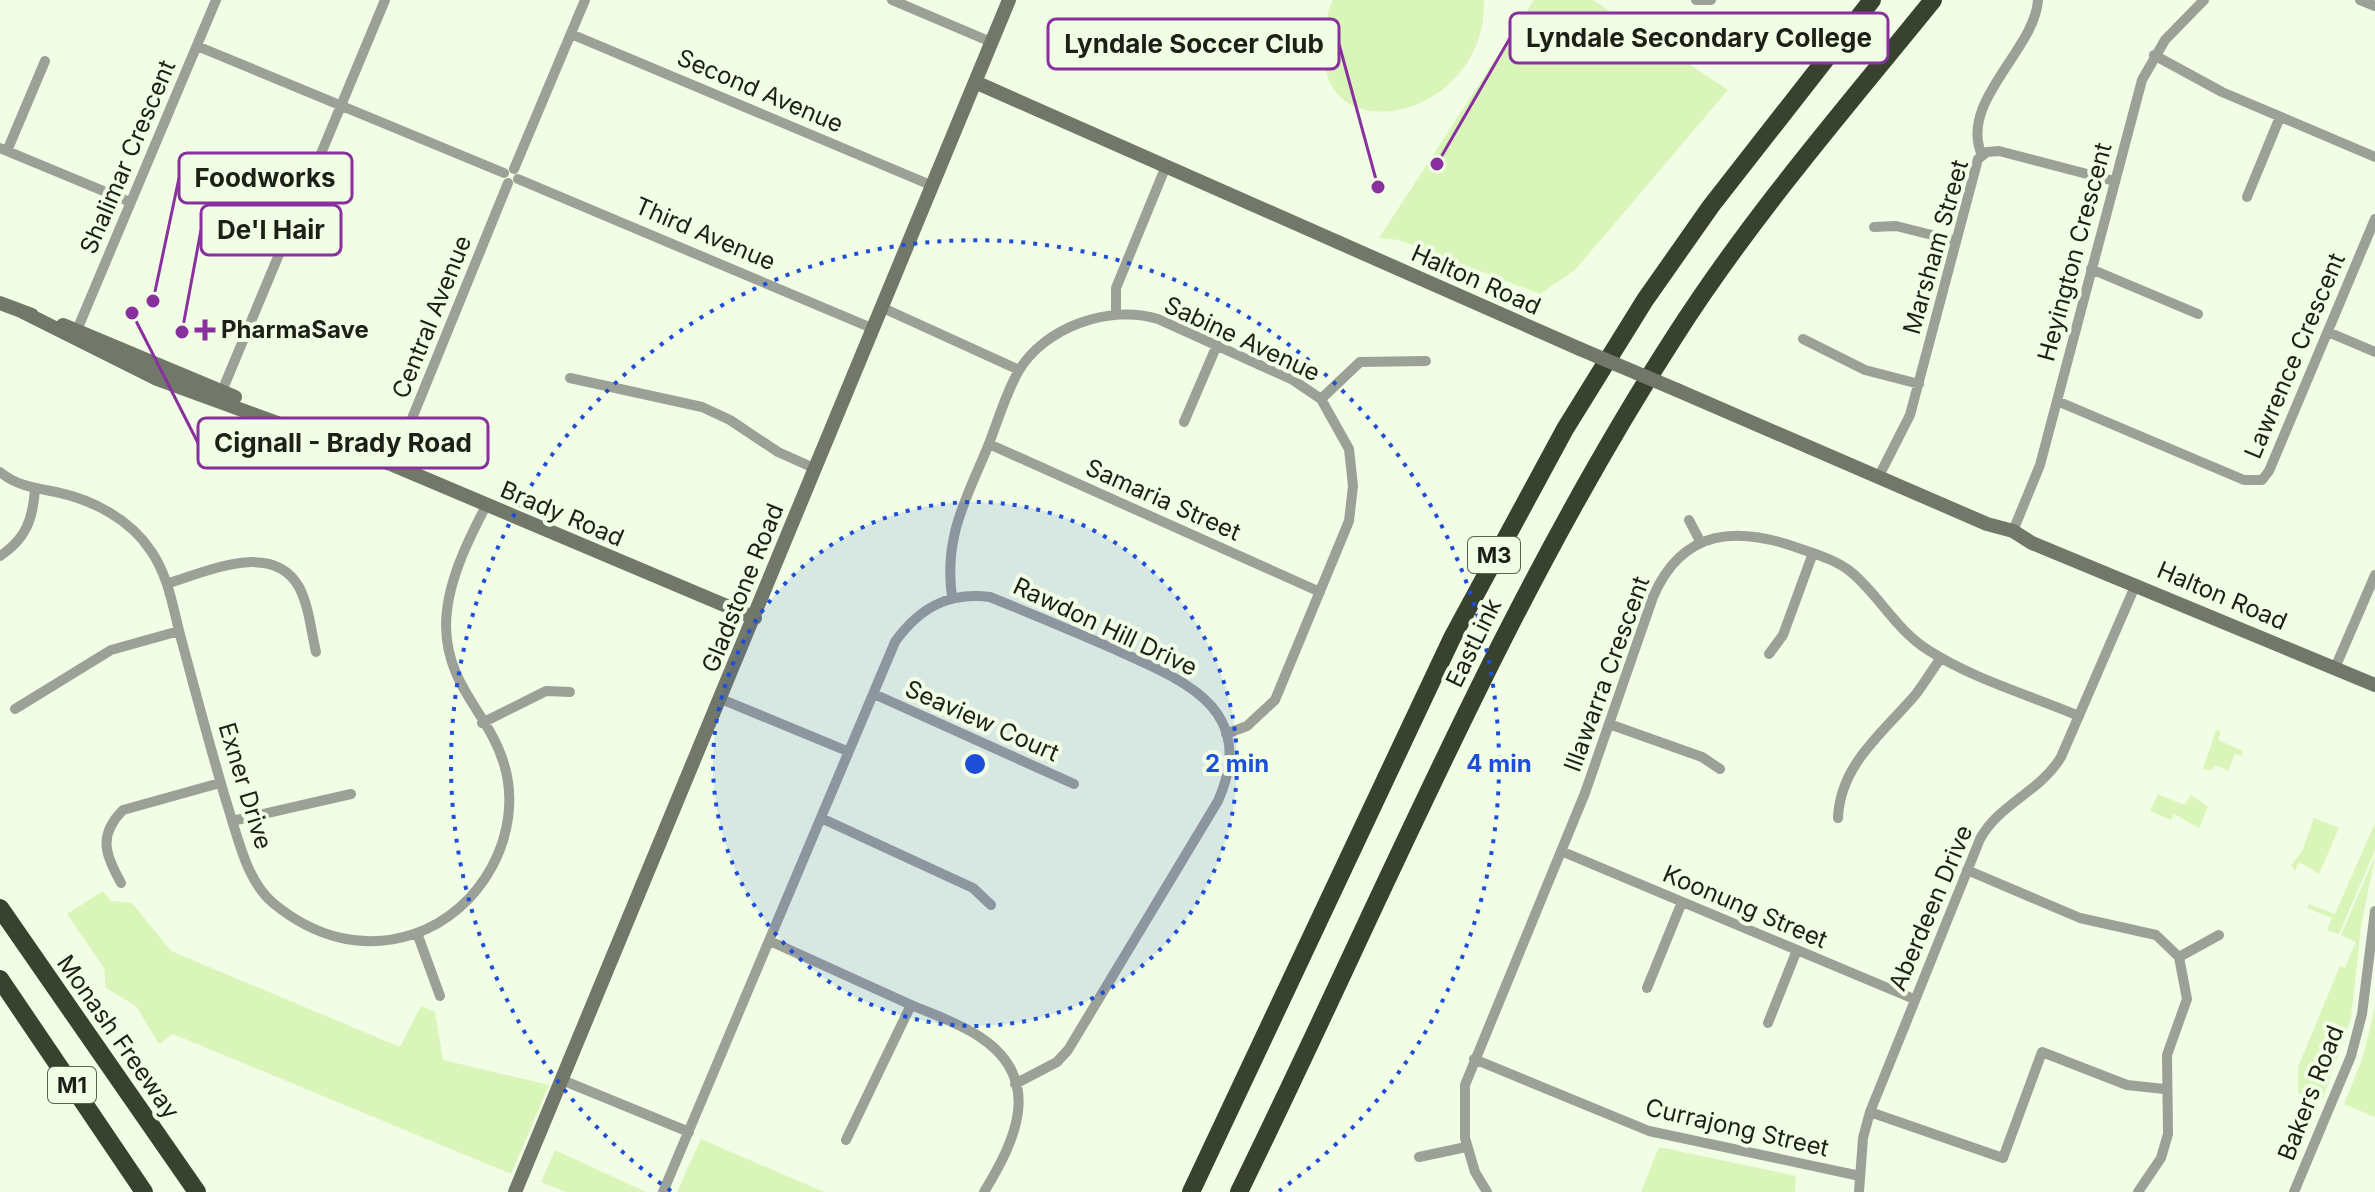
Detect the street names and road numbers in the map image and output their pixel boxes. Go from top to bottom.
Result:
street label: Second Avenue [673,43,848,139]
street label: Shalimar Crescent [74,55,181,258]
street label: Heyington Crescent [2031,139,2118,364]
street label: Marsham Street [1897,156,1974,337]
street label: Third Avenue [631,191,780,276]
street label: Central Avenue [386,231,477,402]
street label: Halton Road [1407,238,1545,321]
street label: Lawrence Crescent [2238,249,2351,463]
street label: Sabine Avenue [1160,290,1325,387]
street label: Samaria Street [1081,452,1245,547]
street label: Brady Road [496,475,628,553]
street label: Gladstone Road [695,499,790,676]
road number: M3 [1468,537,1520,573]
street label: Halton Road [2153,555,2292,636]
street label: Rawdon Hill Drive [1009,571,1202,682]
street label: Illawarra Crescent [1558,572,1655,776]
street label: EastLink [1440,594,1507,692]
street label: Seaview Court [901,674,1064,767]
street label: Exner Drive [212,719,279,853]
street label: Aberdeen Drive [1883,821,1978,995]
street label: Koonung Street [1659,859,1832,954]
street label: Monash Freeway [51,949,186,1124]
street label: Bakers Road [2272,1021,2350,1164]
road number: M1 [48,1067,96,1103]
street label: Currajong Street [1643,1092,1832,1163]

